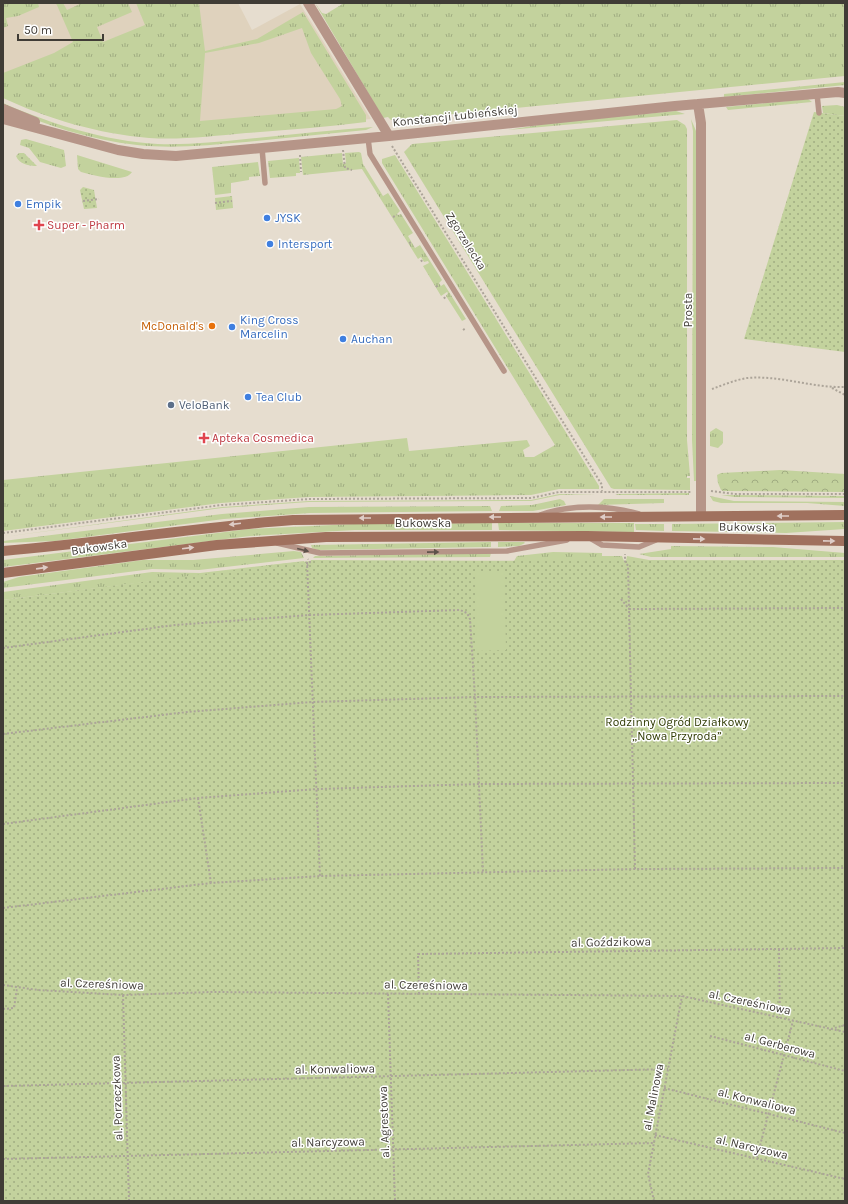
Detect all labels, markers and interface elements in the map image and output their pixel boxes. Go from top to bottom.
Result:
scale bar [18,16,103,42]
text: 50 m [24,23,52,37]
street label: Konstancji Łubieńskiej [392,102,518,130]
place label: Empik [26,197,62,211]
marker: Empik [13,199,23,209]
street label: Zgorzelecka [443,209,489,273]
place label: JYSK [275,211,301,225]
marker: JYSK [262,213,272,223]
place label: Super - Pharm [47,218,125,232]
marker: Super - Pharm [34,220,44,230]
place label: Intersport [278,237,333,251]
marker: Intersport [265,239,275,249]
street label: Prosta [681,293,695,327]
place label: King Cross Marcelin [240,313,299,341]
place label: McDonald's [141,319,204,333]
marker: McDonald's [207,321,217,331]
marker: King Cross Marcelin [227,322,237,332]
place label: Auchan [351,332,392,346]
marker: Auchan [338,334,348,344]
place label: Tea Club [256,390,302,404]
marker: Tea Club [243,392,253,402]
place label: VeloBank [179,398,230,412]
marker: VeloBank [166,400,176,410]
place label: Apteka Cosmedica [212,431,314,445]
marker: Apteka Cosmedica [199,433,209,443]
one-way arrow [776,513,789,519]
one-way arrow [488,514,501,520]
one-way arrow [599,514,612,520]
one-way arrow [358,515,371,521]
street label: Bukowska [395,516,451,530]
street label: Bukowska [719,520,775,534]
one-way arrow [229,521,241,528]
street label: Bukowska [70,536,128,558]
one-way arrow [693,536,706,542]
one-way arrow [823,538,836,544]
one-way arrow [182,545,194,551]
one-way arrow [297,547,309,553]
one-way arrow [427,549,440,555]
one-way arrow [36,564,48,571]
park label: Rodzinny Ogród Działkowy „Nowa Przyroda” [605,715,749,743]
street label: al. Goździkowa [571,934,651,950]
street label: al. Czereśniowa [60,976,144,992]
street label: al. Czereśniowa [384,977,468,993]
street label: al. Czereśniowa [708,986,792,1018]
street label: al. Gerberowa [743,1029,817,1061]
street label: al. Porzeczkowa [109,1055,125,1141]
street label: al. Konwaliowa [295,1061,375,1077]
street label: al. Malinowa [640,1062,666,1132]
street label: al. Konwaliowa [716,1085,798,1117]
street label: al. Agrestowa [376,1086,392,1158]
street label: al. Narcyzowa [715,1132,789,1162]
street label: al. Narcyzowa [291,1134,365,1150]

